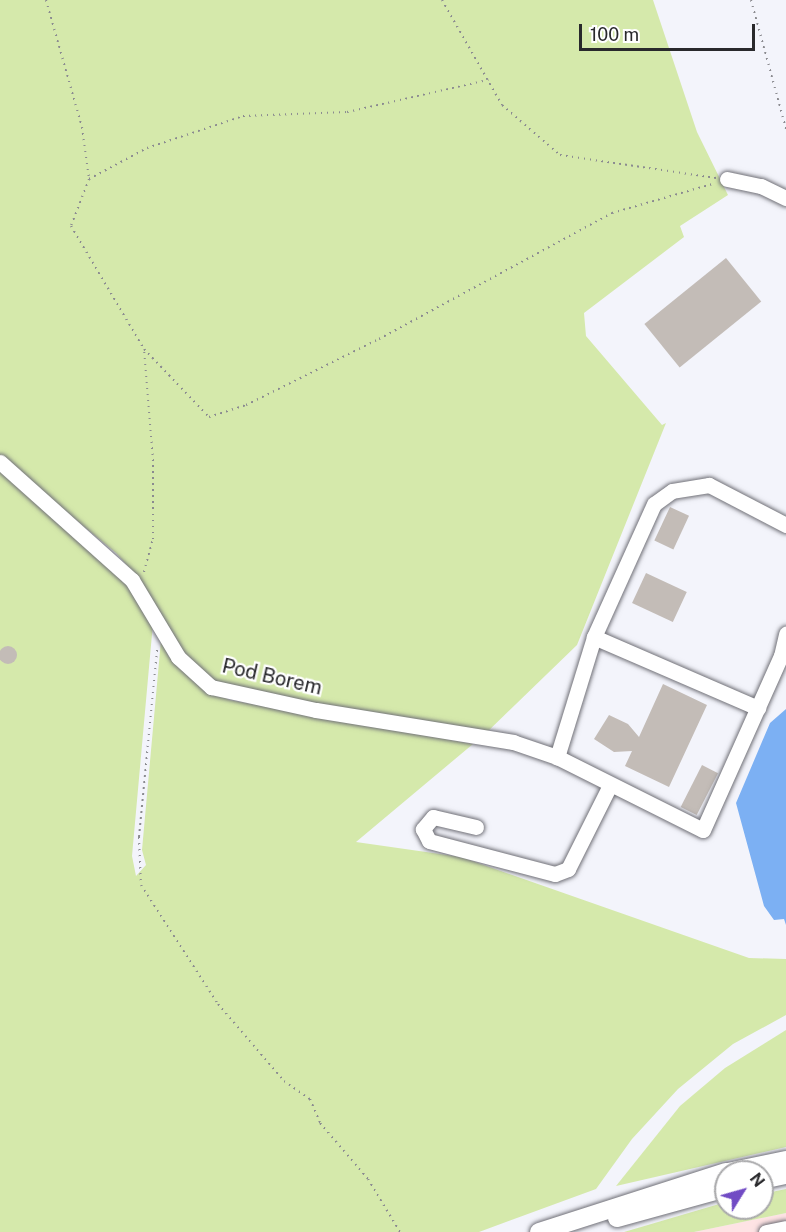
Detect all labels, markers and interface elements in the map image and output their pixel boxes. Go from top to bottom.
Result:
scale bar [582,12,758,50]
text: 100 m [590,24,639,45]
street label: Pod Borem [220,654,324,700]
north arrow [714,1160,774,1220]
text: N [746,1169,769,1191]

